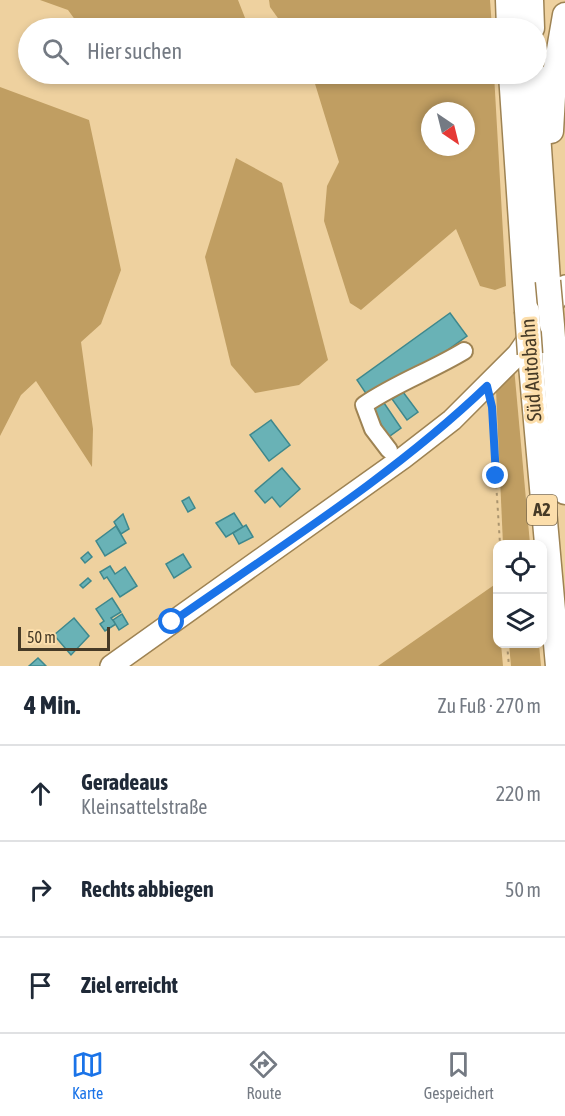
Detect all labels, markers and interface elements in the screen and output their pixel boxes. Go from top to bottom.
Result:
search box [18,18,547,84]
icon: search [39,35,72,68]
text: Hier suchen [87,38,182,64]
north arrow [421,102,475,156]
street label: Süd Autobahn [515,318,546,422]
route end [482,462,508,488]
road number: A2 [527,495,557,525]
map controls [493,540,547,648]
button: locate [493,540,547,594]
button: layers [493,594,547,648]
route start [158,608,184,634]
scale bar [18,624,110,652]
text: 50 m [27,628,56,646]
text: 4 Min. [24,690,80,720]
text: Zu Fuß · 270 m [438,694,541,717]
text: Geradeaus [81,769,168,795]
icon: ahead [24,777,57,810]
text: 220 m [496,782,541,805]
text: Kleinsattelstraße [81,795,207,818]
icon: right [24,873,57,906]
text: Rechts abbiegen [81,876,214,902]
text: 50 m [505,878,541,901]
icon: arrive [24,969,57,1002]
text: Ziel erreicht [81,972,178,998]
tab: Karte [71,1048,104,1102]
tab: Route [246,1048,281,1102]
tab: Gespeichert [424,1048,494,1102]

